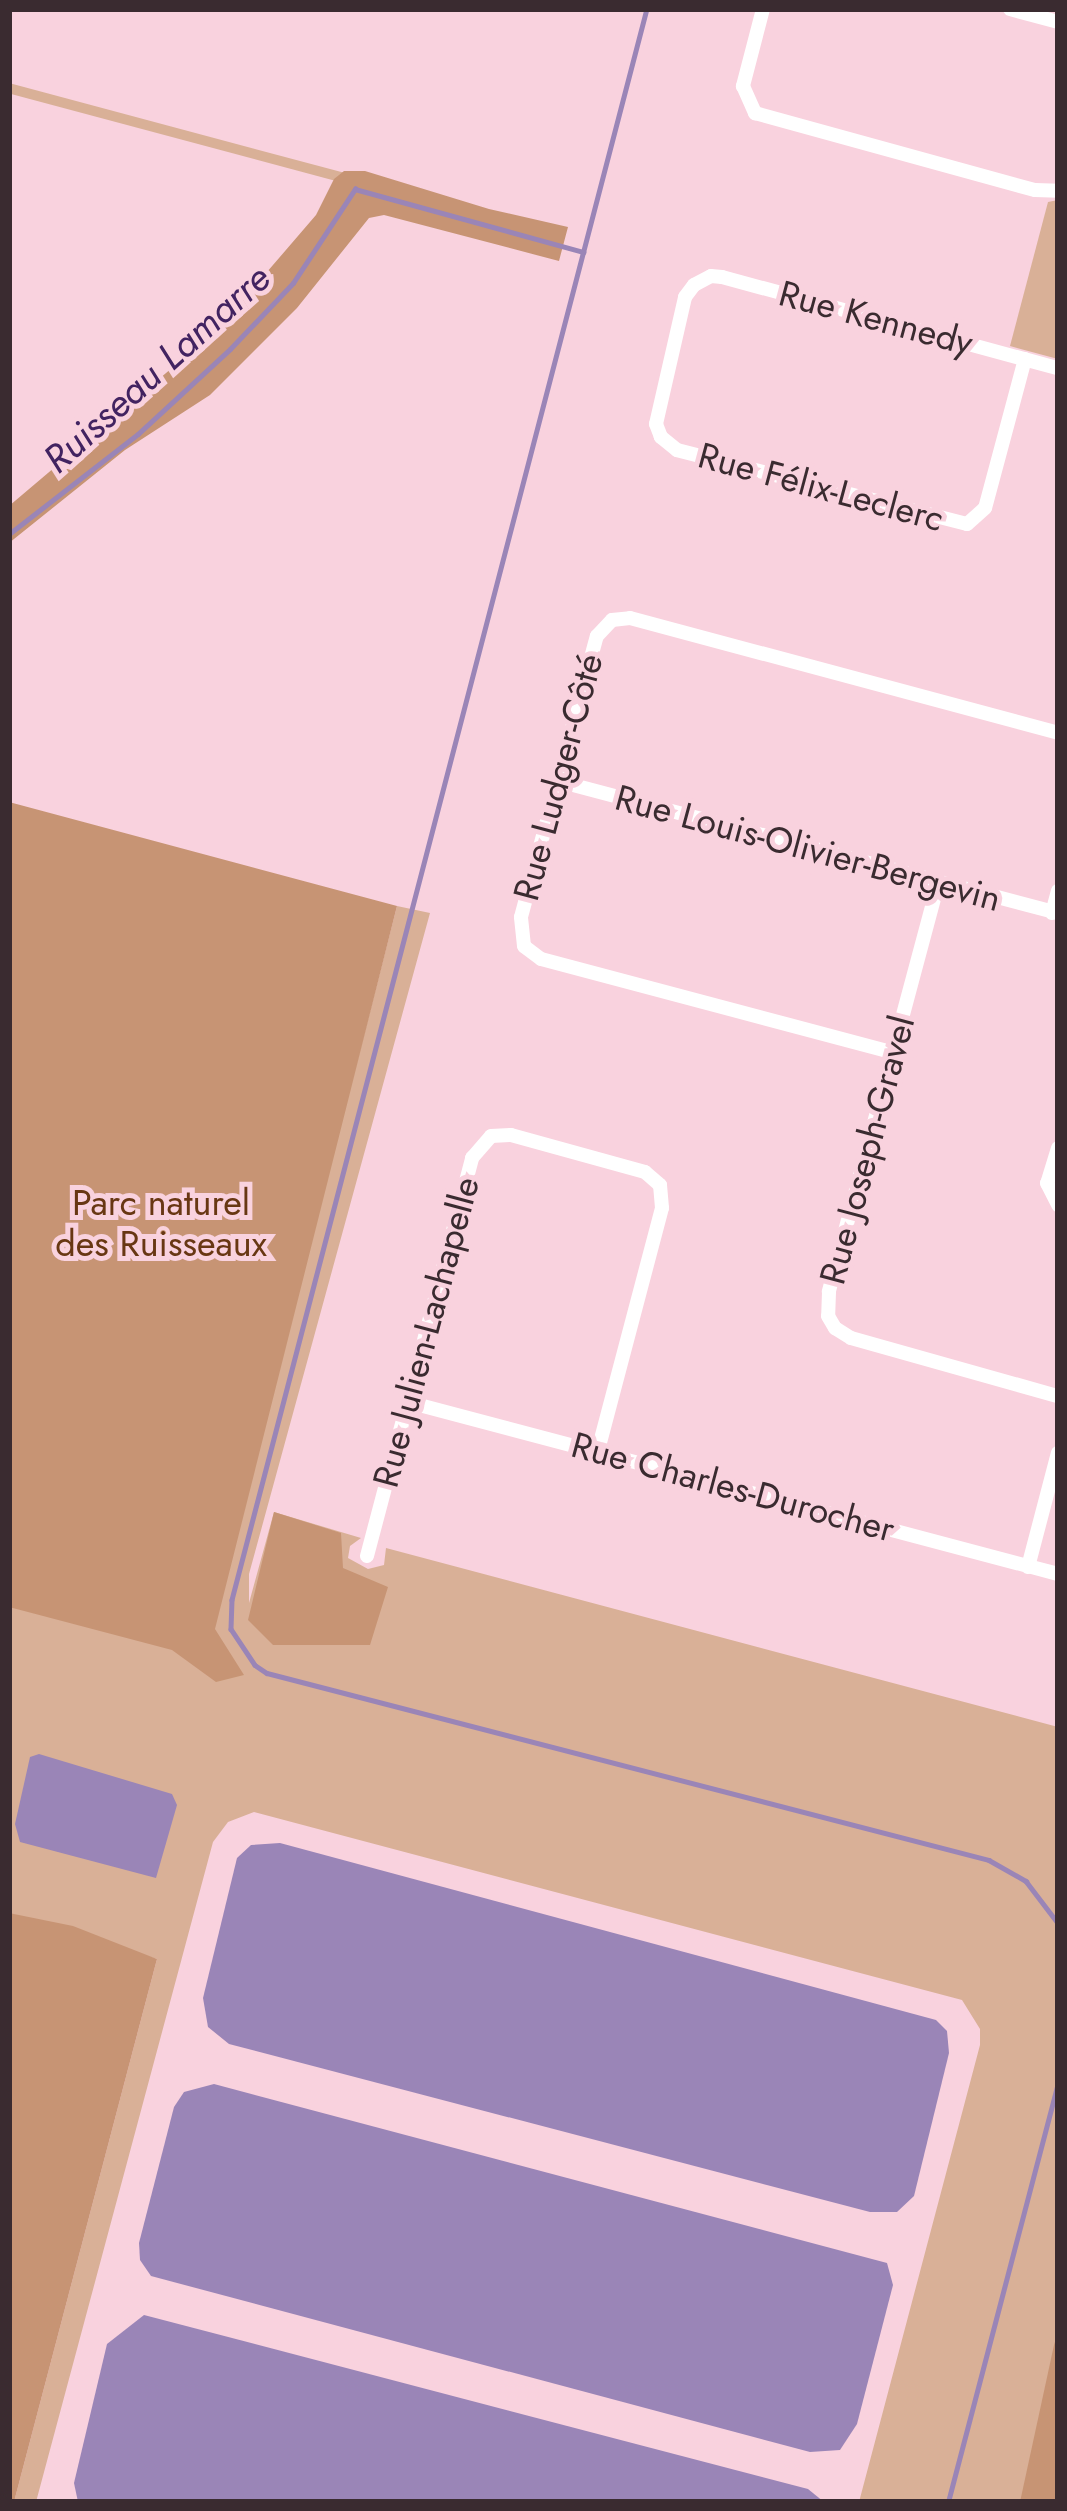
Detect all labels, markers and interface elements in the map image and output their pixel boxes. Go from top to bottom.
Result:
water label: Ruisseau Lamarre [34,255,280,483]
street label: Rue Kennedy [774,271,978,365]
street label: Rue Félix-Leclerc [694,434,948,540]
street label: Rue Ludger-Côté [504,649,612,905]
street label: Rue Louis-Olivier-Bergevin [610,776,1006,920]
street label: Rue Joseph-Gravel [810,1011,924,1289]
street label: Rue Julien-Lachapelle [364,1172,488,1492]
park label: Parc naturel des Ruisseaux [55,1180,267,1265]
street label: Rue Charles-Durocher [567,1423,899,1551]

